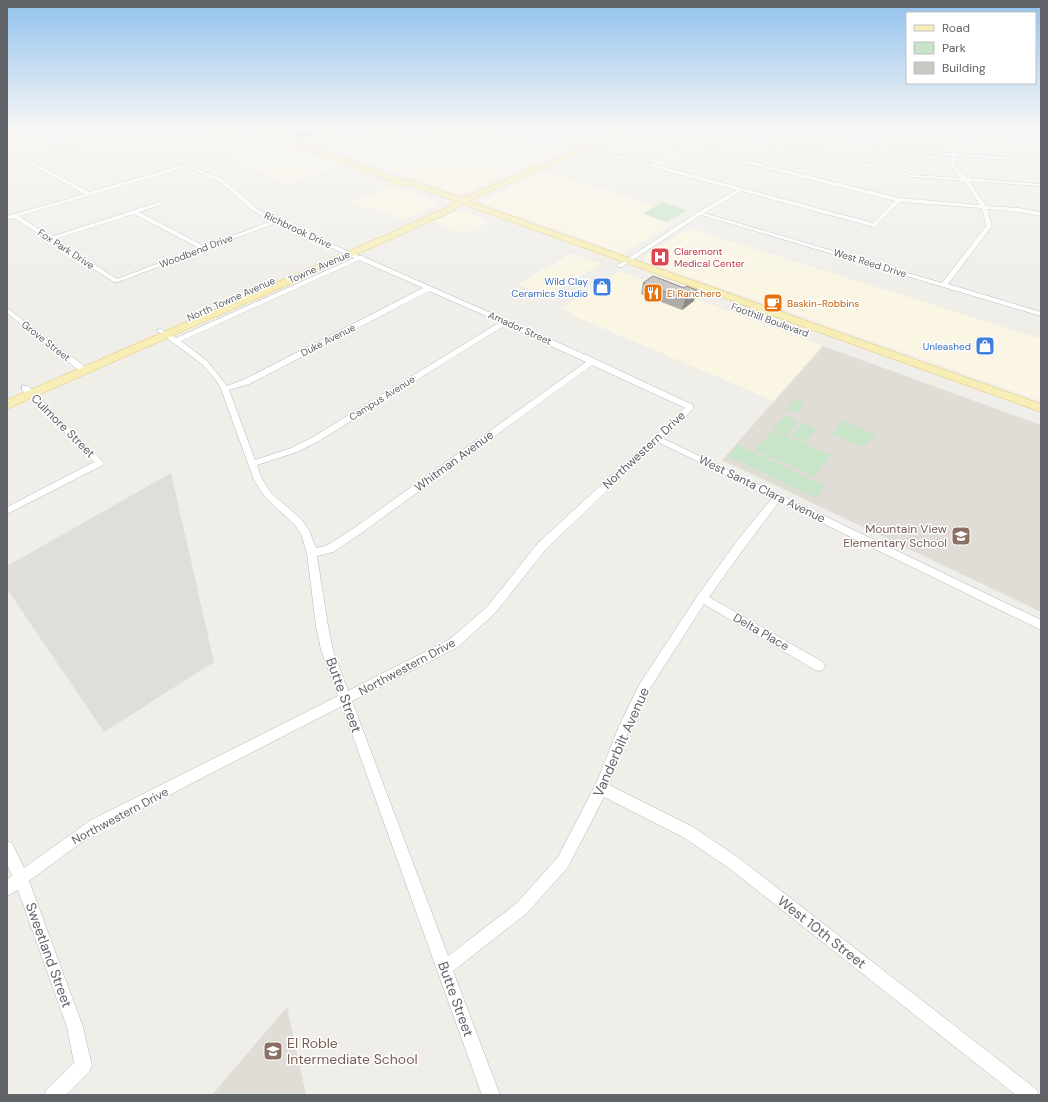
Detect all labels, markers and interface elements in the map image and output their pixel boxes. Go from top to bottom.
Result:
legend [906,12,1036,84]
text: Road [942,20,970,36]
text: Park [942,40,966,56]
text: Building [942,60,986,76]
street label: Richbrook Drive [262,209,334,251]
street label: Fox Park Drive [35,226,97,272]
street label: Woodbend Drive [157,231,235,271]
place label: Claremont Medical Center [674,245,745,270]
hospital icon: Claremont Medical Center [649,246,671,268]
street label: West Reed Drive [832,246,908,280]
street label: Towne Avenue [286,247,352,286]
street label: North Towne Avenue [185,274,277,324]
place label: Wild Clay Ceramics Studio [511,275,588,300]
shop icon: Wild Clay Ceramics Studio [591,276,613,298]
restaurant icon: El Ranchero [642,282,664,304]
place label: El Ranchero [667,287,721,300]
cafe icon: Baskin-Robbins [762,292,784,314]
place label: Baskin-Robbins [787,297,859,310]
street label: Foothill Boulevard [729,300,811,340]
street label: Amador Street [486,308,554,348]
street label: Grove Street [19,318,73,364]
street label: Duke Avenue [298,321,358,359]
shop icon: Unleashed [974,335,996,357]
place label: Unleashed [923,340,971,353]
street label: Campus Avenue [347,372,418,423]
street label: Culmore Street [28,391,99,462]
street label: Northwestern Drive [599,407,689,492]
street label: Whitman Avenue [411,427,497,495]
street label: West Santa Clara Avenue [696,451,828,527]
place label: Mountain View Elementary School [843,521,947,551]
school or university icon: Mountain View Elementary School [950,525,972,547]
street label: Delta Place [730,610,792,655]
street label: Northwestern Drive [356,635,458,699]
street label: Butte Street [322,655,366,735]
street label: Vanderbilt Avenue [589,684,653,800]
street label: Northwestern Drive [69,784,171,848]
street label: West 10th Street [774,892,870,972]
street label: Sweetland Street [22,900,76,1010]
street label: Butte Street [434,959,478,1039]
place label: El Roble Intermediate School [287,1034,418,1068]
school or university icon: El Roble Intermediate School [262,1040,284,1062]

